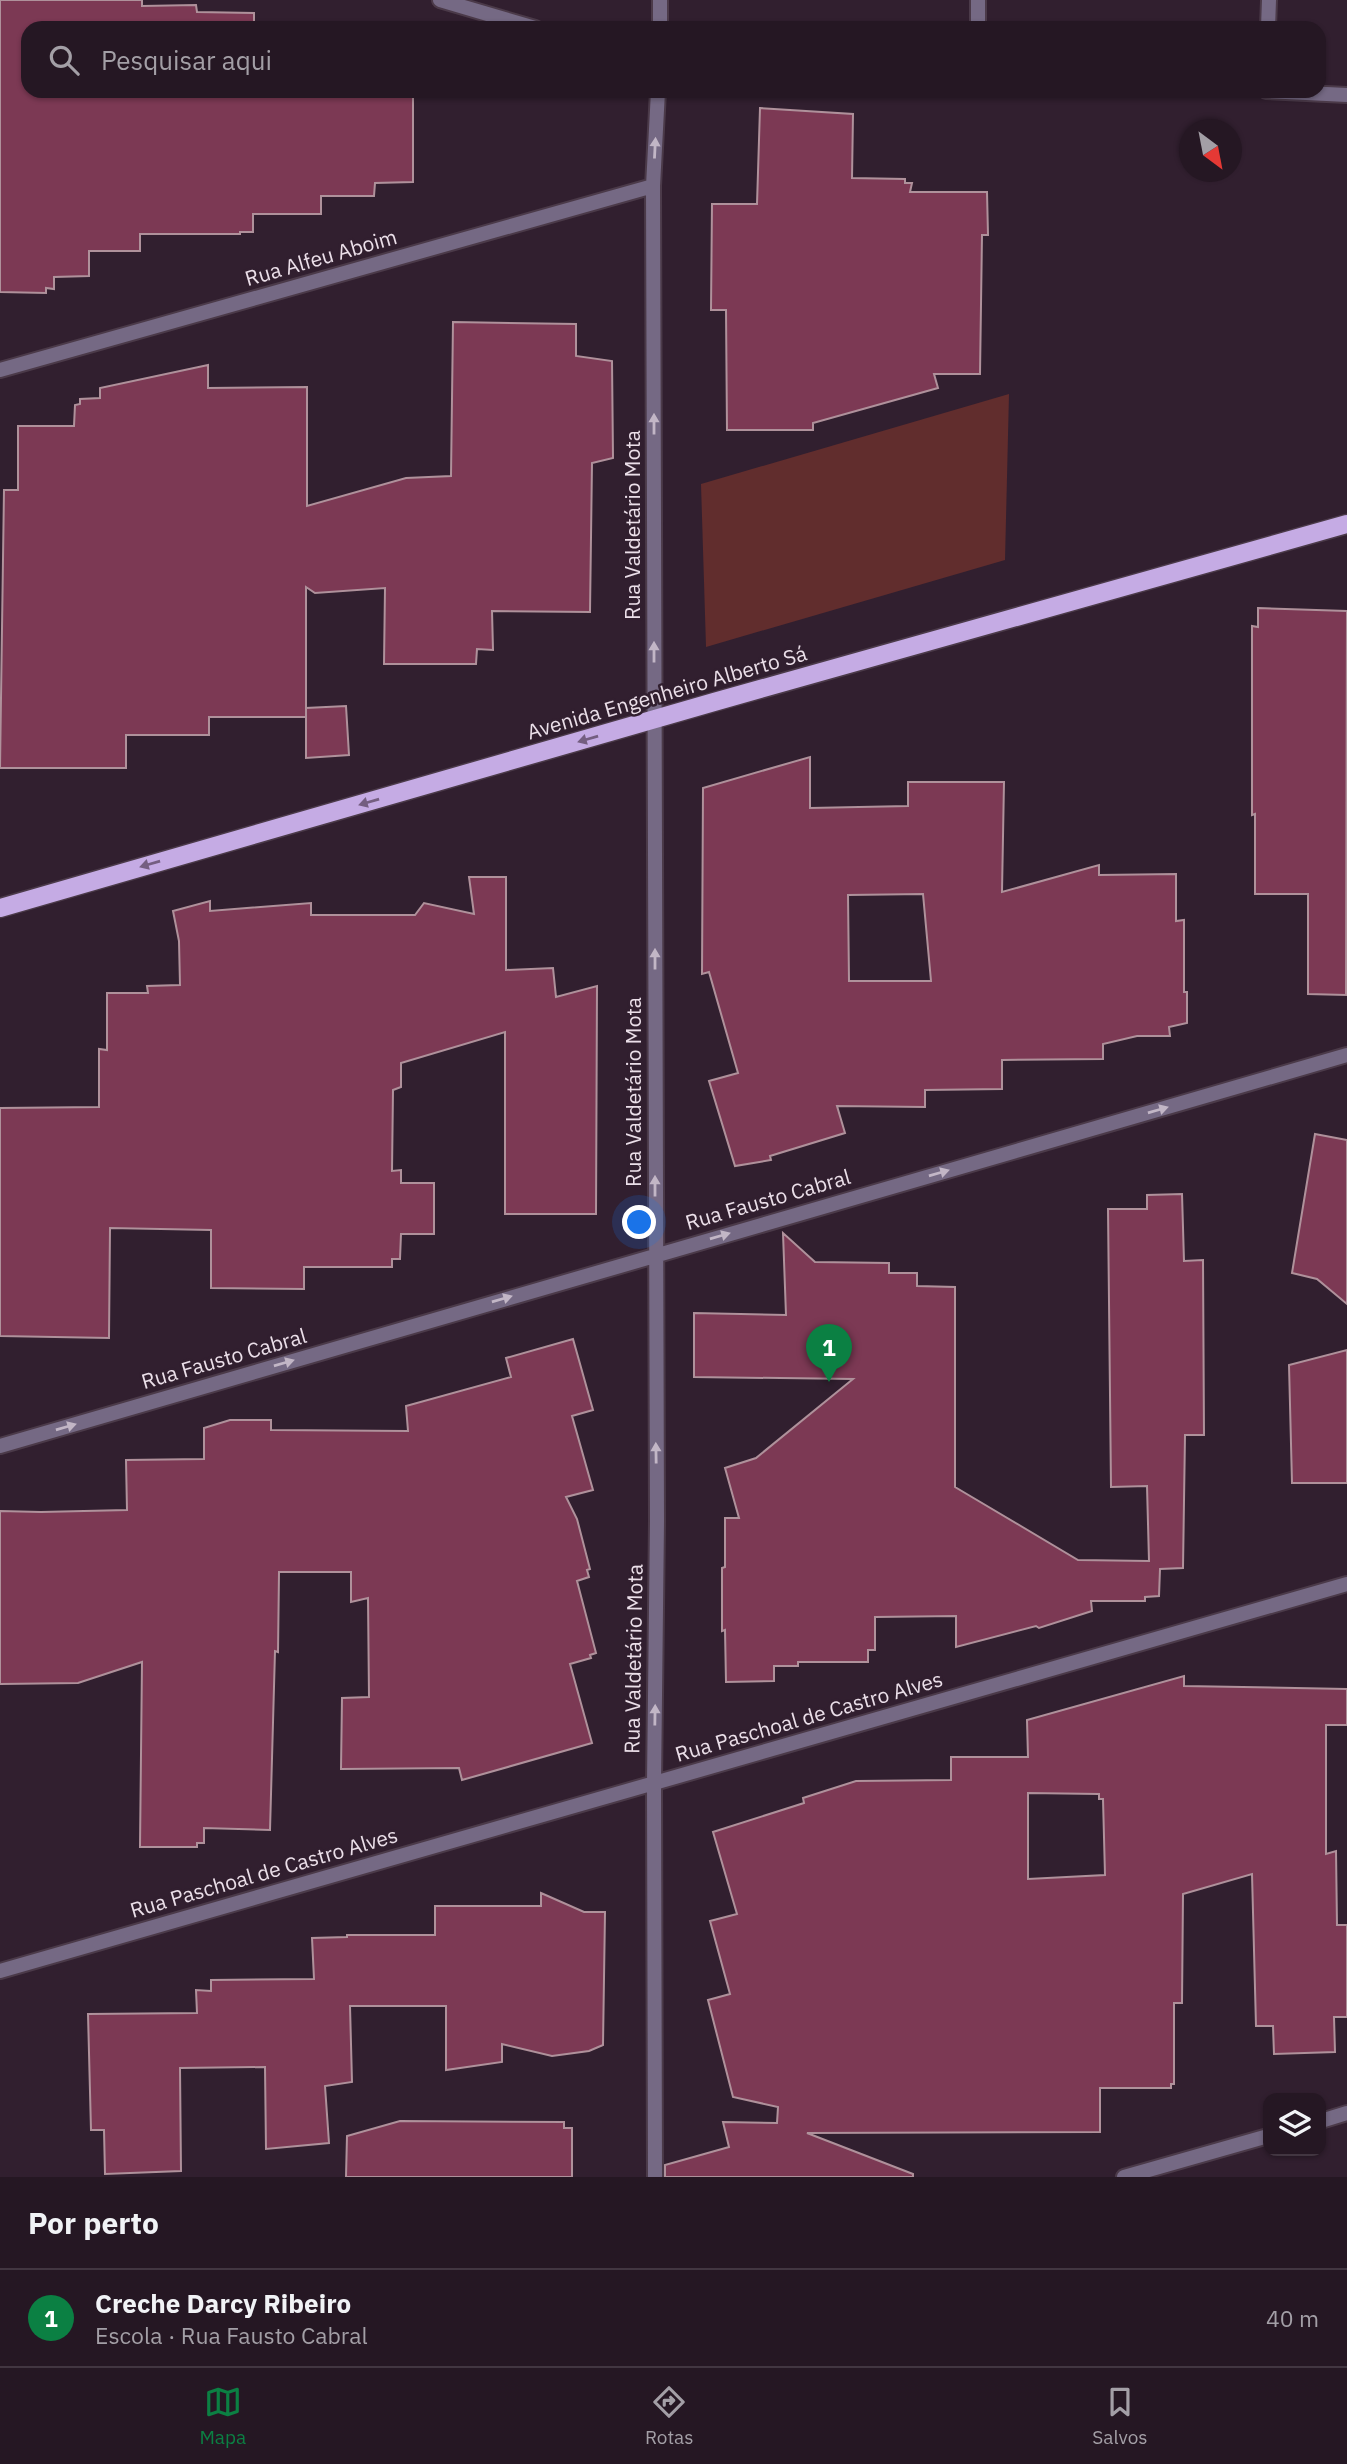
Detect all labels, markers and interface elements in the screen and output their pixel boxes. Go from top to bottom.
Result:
search box [21,21,1326,98]
icon: search [45,41,83,79]
text: Pesquisar aqui [101,43,272,77]
north arrow [1179,119,1242,182]
one-way arrow [650,136,661,158]
street label: Rua Alfeu Aboim [241,222,400,292]
one-way arrow [648,413,660,435]
street label: Rua Valdetário Mota [618,430,646,620]
street label: Avenida Engenheiro Alberto Sá [523,639,810,745]
one-way arrow [648,640,660,662]
one-way arrow [577,735,598,745]
one-way arrow [358,797,379,807]
one-way arrow [140,860,161,870]
one-way arrow [649,948,661,970]
street label: Rua Valdetário Mota [619,997,647,1187]
one-way arrow [1147,1104,1169,1115]
street label: Rua Fausto Cabral [682,1162,854,1236]
one-way arrow [928,1167,950,1178]
one-way arrow [649,1175,661,1197]
your location [622,1205,656,1239]
one-way arrow [710,1231,731,1241]
one-way arrow [492,1294,513,1304]
street label: Rua Fausto Cabral [138,1321,310,1395]
pin: 1 [806,1324,852,1382]
one-way arrow [274,1358,295,1368]
one-way arrow [55,1421,77,1432]
one-way arrow [651,1442,662,1464]
street label: Rua Valdetário Mota [617,1564,649,1754]
street label: Rua Paschoal de Castro Alves [672,1664,946,1768]
one-way arrow [649,1704,661,1726]
street label: Rua Paschoal de Castro Alves [127,1820,401,1924]
map controls [1263,2093,1326,2156]
button: layers [1263,2093,1326,2156]
text: Por perto [28,2203,159,2242]
text: Creche Darcy Ribeiro [95,2286,351,2320]
text: 1 [44,2303,58,2333]
text: 40 m [1266,2303,1319,2333]
text: Escola · Rua Fausto Cabral [95,2320,368,2350]
tab: Mapa [199,2383,246,2449]
tab: Rotas [645,2383,694,2449]
tab: Salvos [1092,2383,1148,2449]

